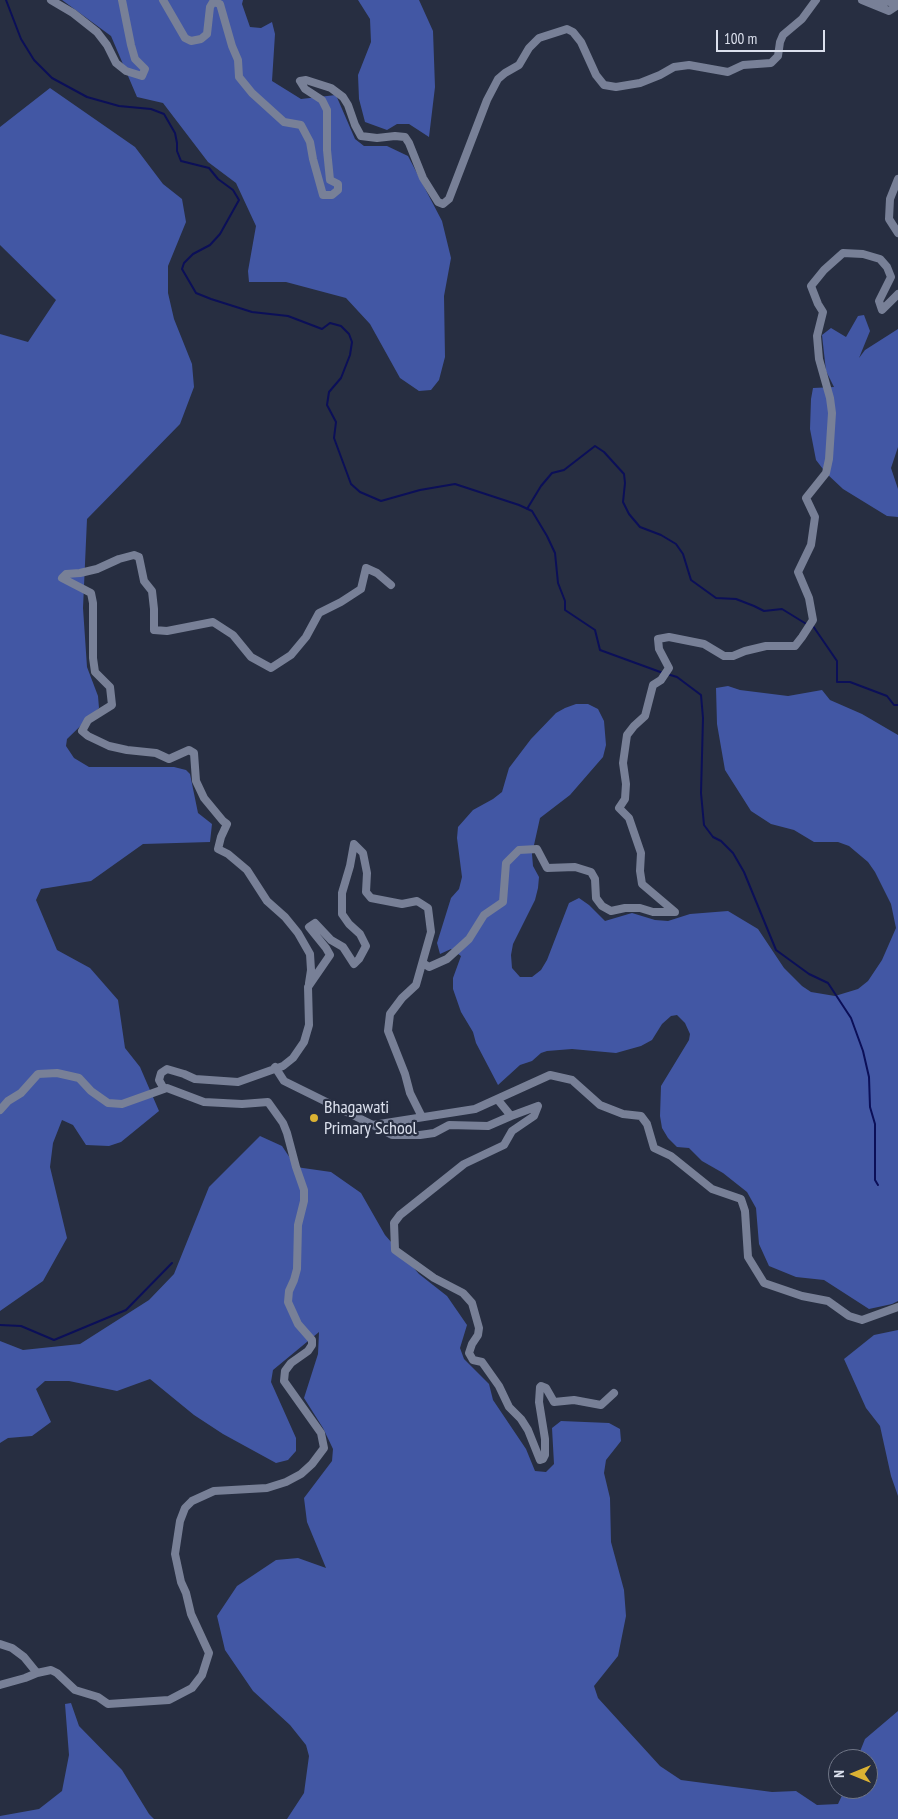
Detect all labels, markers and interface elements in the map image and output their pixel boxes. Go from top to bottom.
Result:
scale bar [718,20,827,52]
text: 100 m [724,29,757,48]
place label: Bhagawati Primary School [324,1097,417,1140]
marker: Bhagawati Primary School [308,1112,320,1124]
north arrow [828,1749,878,1799]
text: N [830,1770,848,1778]

